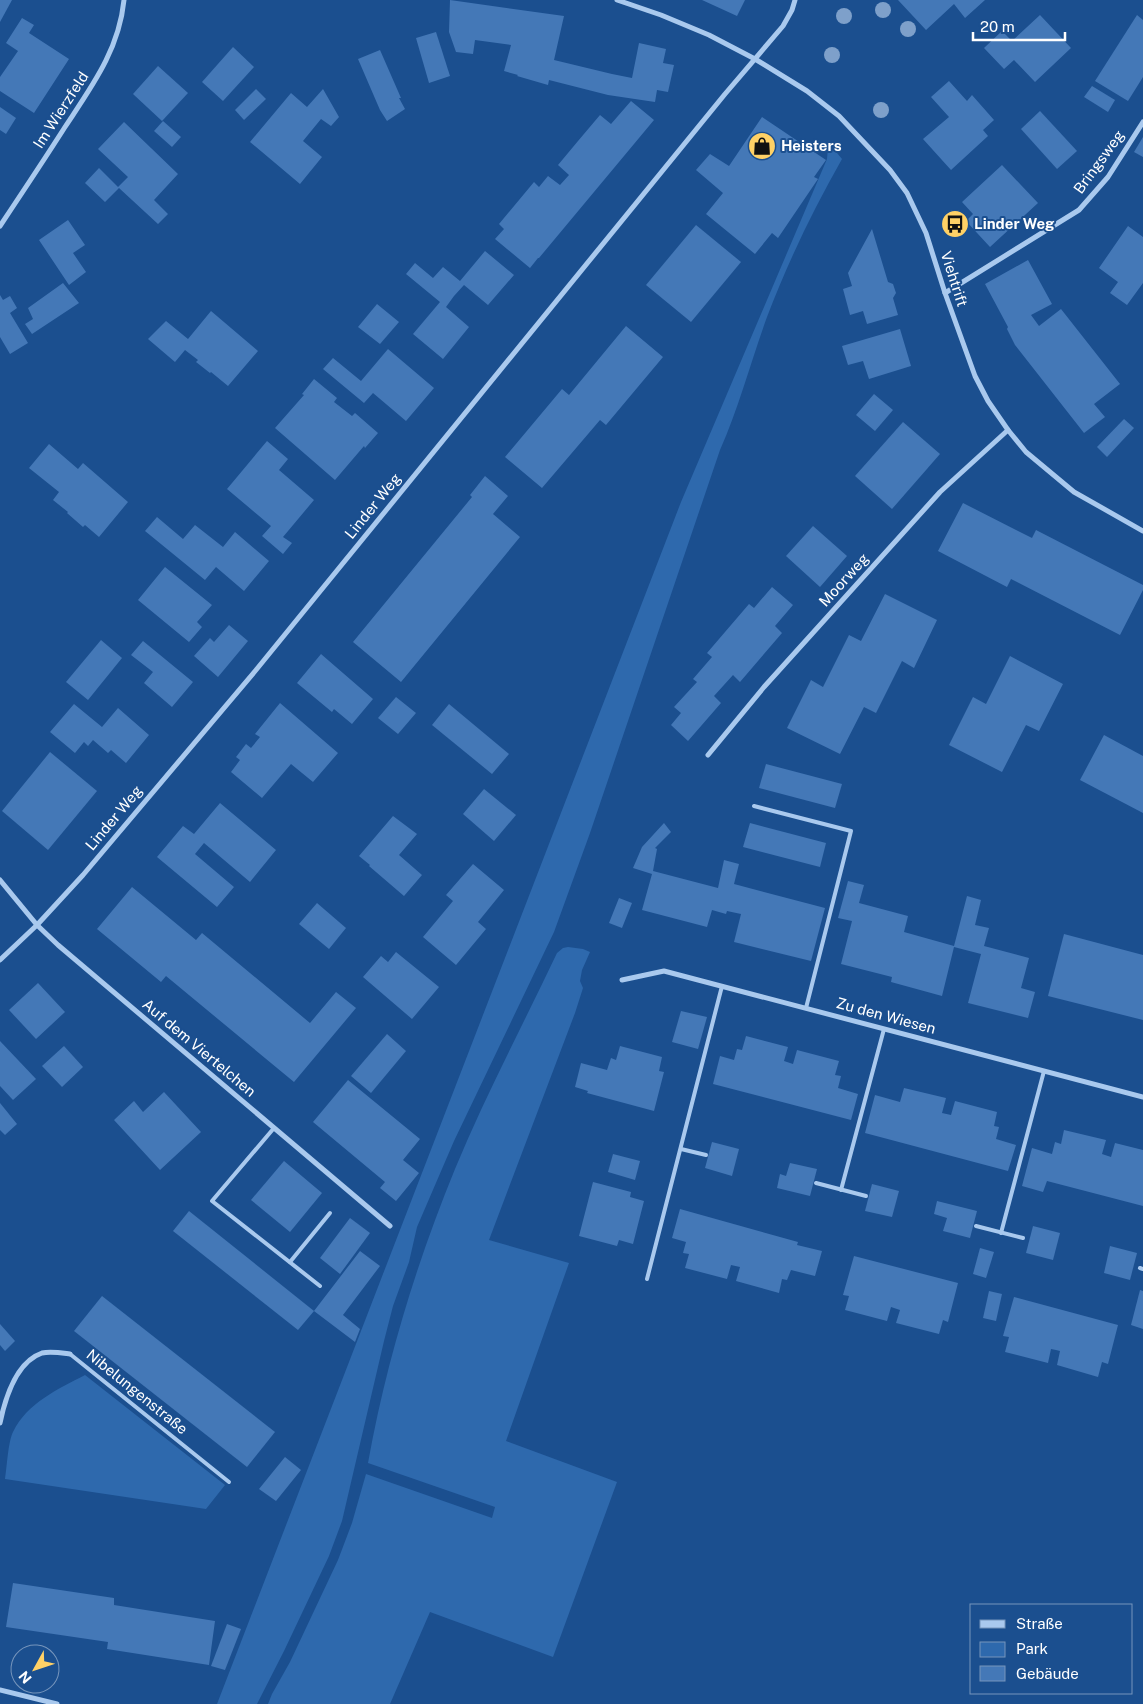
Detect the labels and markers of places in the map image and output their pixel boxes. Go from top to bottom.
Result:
shop icon: Heisters [747,131,777,161]
place label: Heisters [781,137,842,154]
bus stop icon: Linder Weg [940,209,970,239]
place label: Linder Weg [974,215,1055,232]

